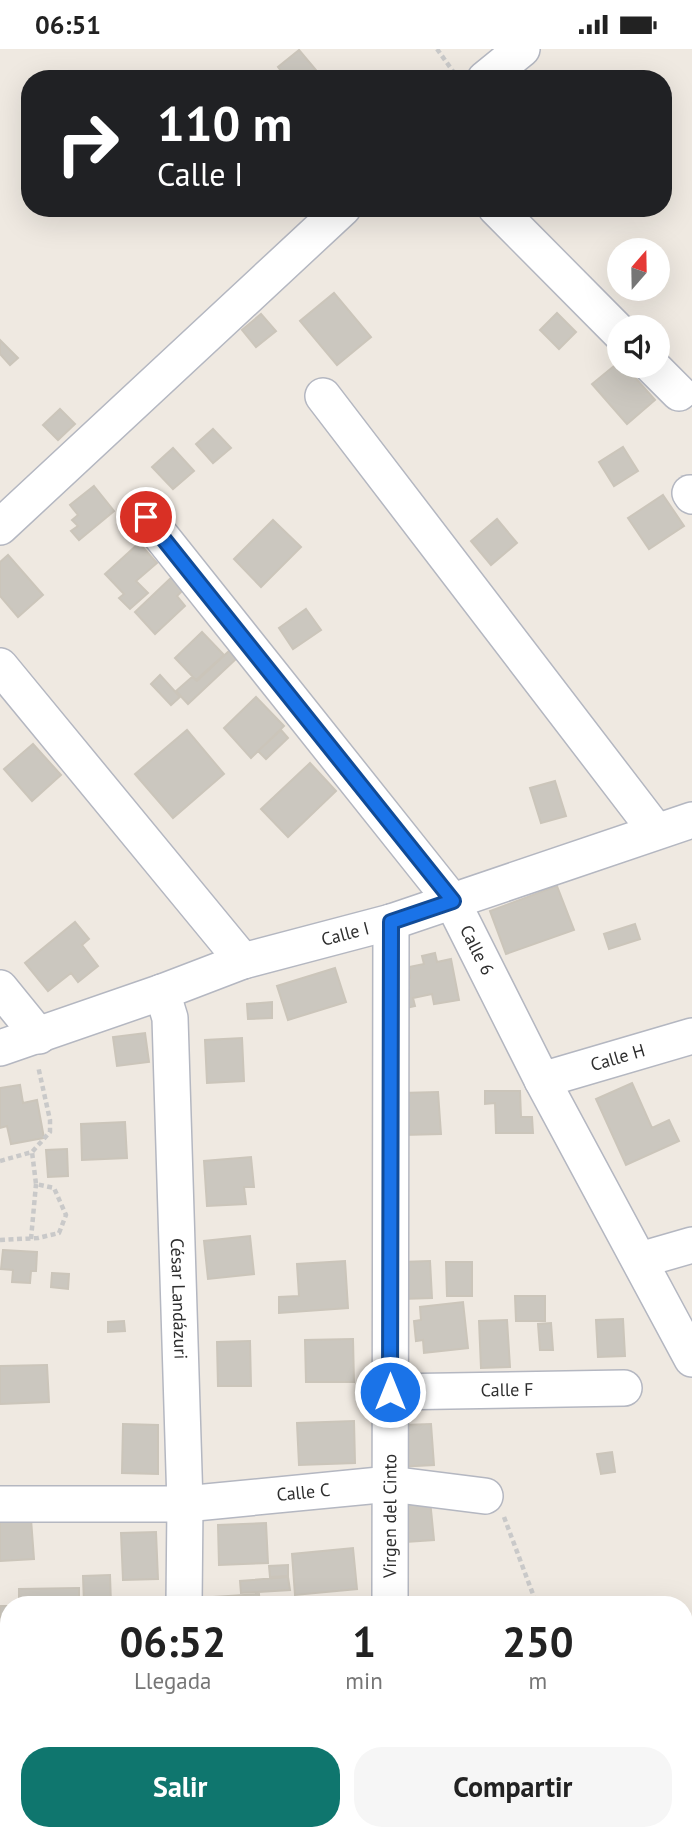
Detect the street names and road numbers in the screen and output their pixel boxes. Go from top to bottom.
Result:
street label: Calle I [319,916,372,951]
street label: Calle 6 [455,921,499,979]
street label: Calle H [588,1038,648,1076]
street label: César Landázuri [166,1238,193,1360]
street label: Calle F [480,1378,534,1401]
street label: Virgen del Cinto [378,1454,401,1579]
street label: Calle C [276,1478,331,1506]

